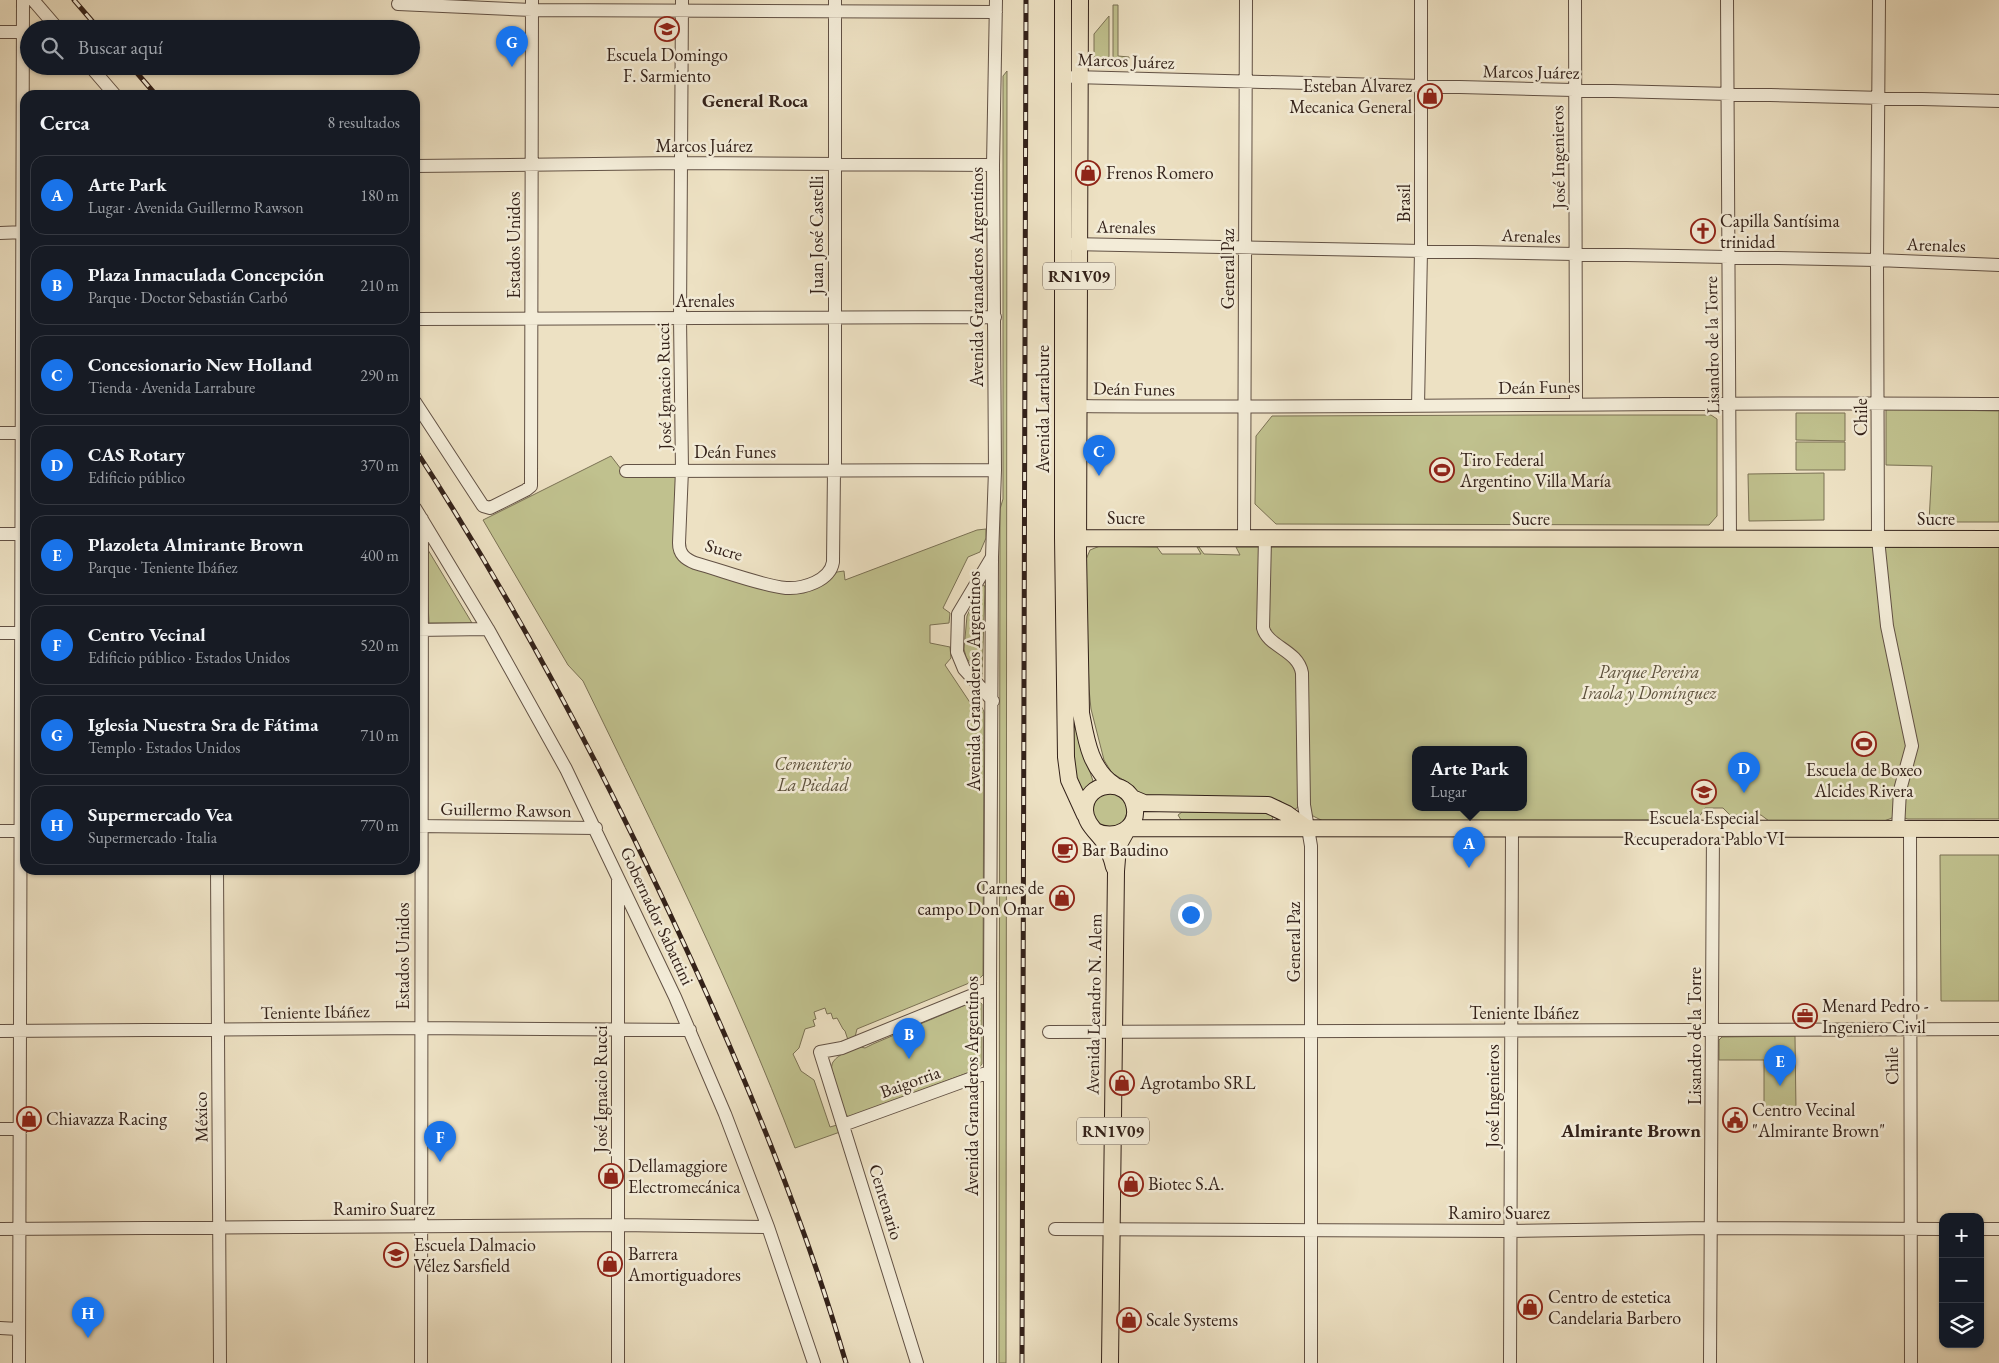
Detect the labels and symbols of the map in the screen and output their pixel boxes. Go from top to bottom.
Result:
school or university icon: Escuela Domingo F. Sarmiento [654,16,680,42]
pin: G [496,26,528,67]
place label: Escuela Domingo F. Sarmiento [606,43,728,87]
street label: Marcos Juárez [1077,47,1175,74]
street label: Marcos Juárez [1482,59,1580,84]
place label: Esteban Alvarez Mecanica General [1289,74,1412,118]
shop icon: Esteban Alvarez Mecanica General [1417,83,1443,109]
district label: General Roca [702,88,809,113]
street label: José Ingenieros [1545,105,1570,211]
street label: Marcos Juárez [656,134,753,157]
shop icon: Frenos Romero [1075,160,1101,186]
place label: Frenos Romero [1106,161,1214,184]
street label: Avenida Granaderos Argentinos [965,167,988,388]
street label: Juan José Castelli [805,175,828,296]
street label: Brasil [1392,184,1415,222]
street label: Estados Unidos [502,191,525,299]
place label: Capilla Santísima trinidad [1720,209,1840,253]
street label: Arenales [1095,214,1156,239]
church icon: Capilla Santísima trinidad [1690,218,1716,244]
street label: Arenales [1500,223,1561,248]
street label: General Paz [1216,229,1239,309]
street label: Arenales [1905,232,1966,257]
road number: RN1V09 [1043,262,1115,290]
street label: Lisandro de la Torre [1699,276,1724,414]
street label: Arenales [674,289,735,312]
street label: José Ignacio Rucci [651,322,676,452]
street label: Avenida Larrabure [1031,345,1054,474]
street label: Deán Funes [1498,374,1580,399]
street label: Deán Funes [1093,376,1175,401]
street label: Chile [1849,398,1872,436]
pin: C [1083,435,1115,476]
street label: Deán Funes [694,440,776,463]
place label: Tiro Federal Argentino Villa María [1459,448,1612,492]
sports icon: Tiro Federal Argentino Villa María [1429,457,1455,483]
street label: Sucre [1107,506,1145,529]
street label: Sucre [1512,507,1550,530]
street label: Sucre [1917,507,1955,530]
street label: Sucre [703,533,746,566]
street label: Avenida Granaderos Argentinos [962,571,985,792]
park label: Parque Pereira Iraola y Domínguez [1580,660,1717,705]
sports icon: Escuela de Boxeo Alcides Rivera [1851,731,1877,757]
park label: Cementerio La Piedad [774,752,852,796]
pin: D [1728,752,1760,793]
place label: Escuela de Boxeo Alcides Rivera [1806,758,1922,802]
school or university icon: Escuela Especial Recuperadora Pablo VI [1691,779,1717,805]
street label: Guillermo Rawson [440,797,572,822]
place label: Escuela Especial Recuperadora Pablo VI [1623,806,1785,850]
pin: A [1453,827,1485,868]
cafe icon: Bar Baudino [1052,837,1078,863]
place label: Bar Baudino [1082,838,1169,861]
street label: Gobernador Sabattini [615,843,700,989]
place label: Carnes de campo Don Omar [917,876,1044,920]
shop icon: Carnes de campo Don Omar [1049,885,1075,911]
street label: Estados Unidos [391,902,414,1010]
your location [1178,902,1204,928]
street label: General Paz [1282,902,1305,982]
street label: Avenida Leandro N. Alem [1080,913,1107,1096]
street label: Lisandro de la Torre [1683,967,1706,1105]
street label: Avenida Granaderos Argentinos [960,976,983,1197]
place label: Menard Pedro - Ingeniero Civil [1822,994,1929,1038]
street label: Teniente Ibáñez [260,999,370,1024]
street label: Teniente Ibáñez [1469,1001,1579,1024]
office icon: Menard Pedro - Ingeniero Civil [1792,1003,1818,1029]
pin: B [893,1018,925,1059]
street label: José Ignacio Rucci [589,1025,612,1155]
street label: José Ingenieros [1481,1044,1504,1150]
pin: E [1764,1045,1796,1086]
street label: Chile [1880,1047,1903,1085]
street label: Baigorria [877,1060,944,1103]
shop icon: Agrotambo SRL [1109,1070,1135,1096]
place label: Agrotambo SRL [1139,1071,1256,1094]
street label: México [189,1091,212,1143]
place label: Centro Vecinal "Almirante Brown" [1752,1098,1885,1142]
shop icon: Chiavazza Racing [16,1106,42,1132]
place label: Chiavazza Racing [46,1107,167,1130]
public building icon: Centro Vecinal "Almirante Brown" [1722,1107,1748,1133]
road number: RN1V09 [1077,1118,1149,1144]
district label: Almirante Brown [1560,1118,1701,1143]
pin: F [424,1121,456,1162]
place label: Dellamaggiore Electromecánica [628,1154,741,1198]
street label: Centenario [864,1161,909,1243]
shop icon: Dellamaggiore Electromecánica [598,1163,624,1189]
shop icon: Biotec S.A. [1118,1171,1144,1197]
place label: Biotec S.A. [1148,1172,1224,1195]
street label: Ramiro Suarez [333,1197,435,1220]
street label: Ramiro Suarez [1448,1201,1550,1224]
place label: Escuela Dalmacio Vélez Sarsfield [414,1233,536,1277]
school or university icon: Escuela Dalmacio Vélez Sarsfield [383,1242,409,1268]
place label: Barrera Amortiguadores [627,1242,741,1286]
shop icon: Barrera Amortiguadores [597,1251,623,1277]
place label: Centro de estetica Candelaria Barbero [1548,1285,1681,1329]
shop icon: Centro de estetica Candelaria Barbero [1517,1294,1543,1320]
pin: H [72,1297,104,1338]
shop icon: Scale Systems [1116,1307,1142,1333]
place label: Scale Systems [1146,1308,1238,1331]

